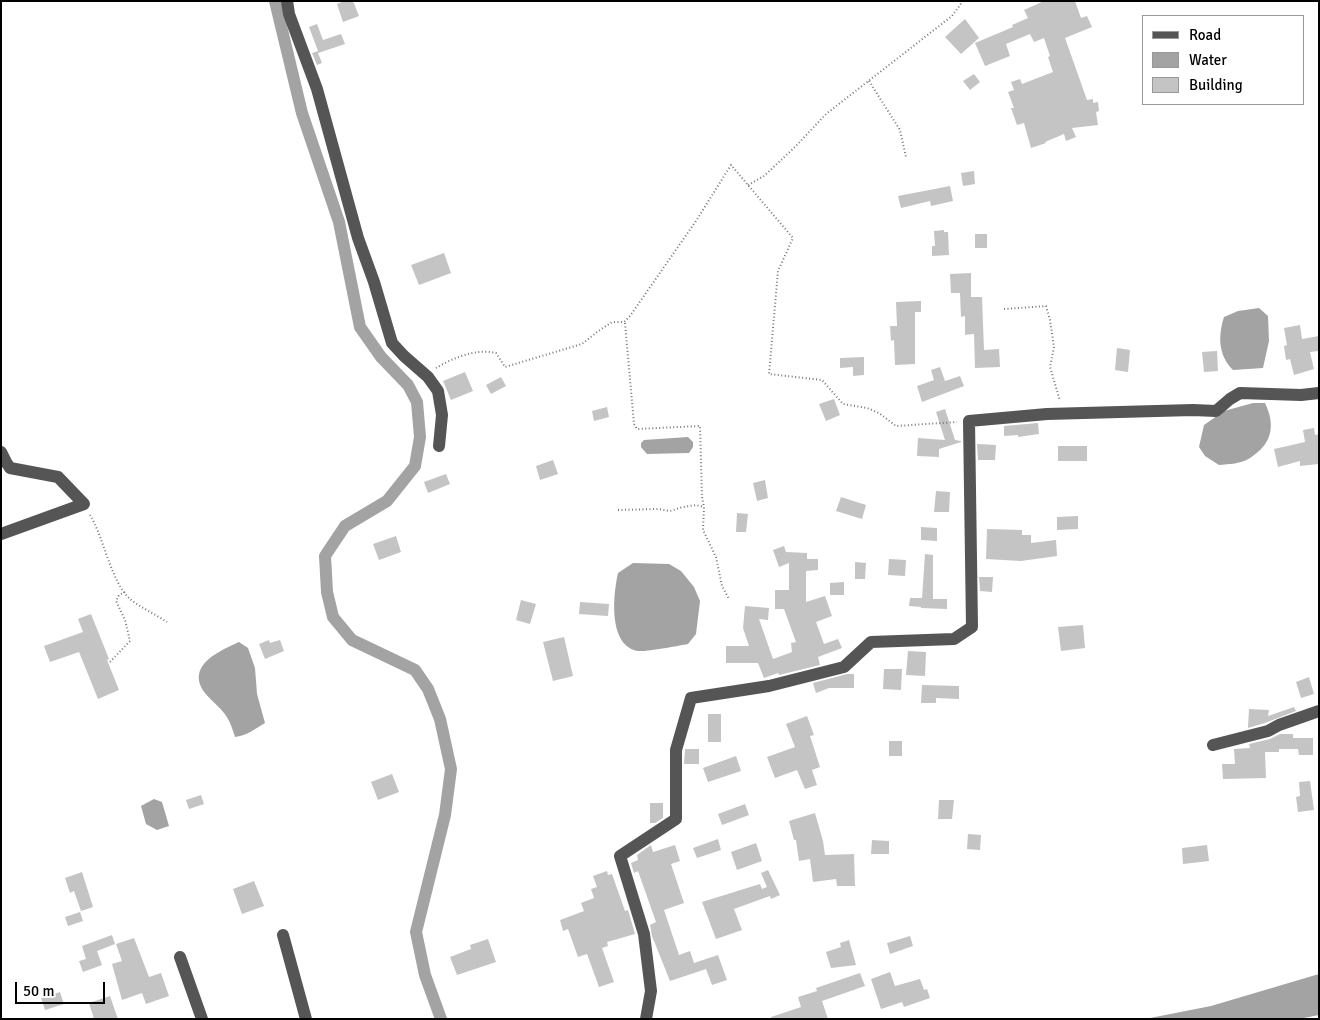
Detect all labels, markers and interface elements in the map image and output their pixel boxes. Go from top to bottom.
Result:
legend [1142,15,1305,105]
text: Road [1189,26,1221,44]
text: Water [1189,51,1227,69]
text: Building [1189,76,1243,94]
scale bar [18,972,108,1004]
text: 50 m [23,982,54,1000]

